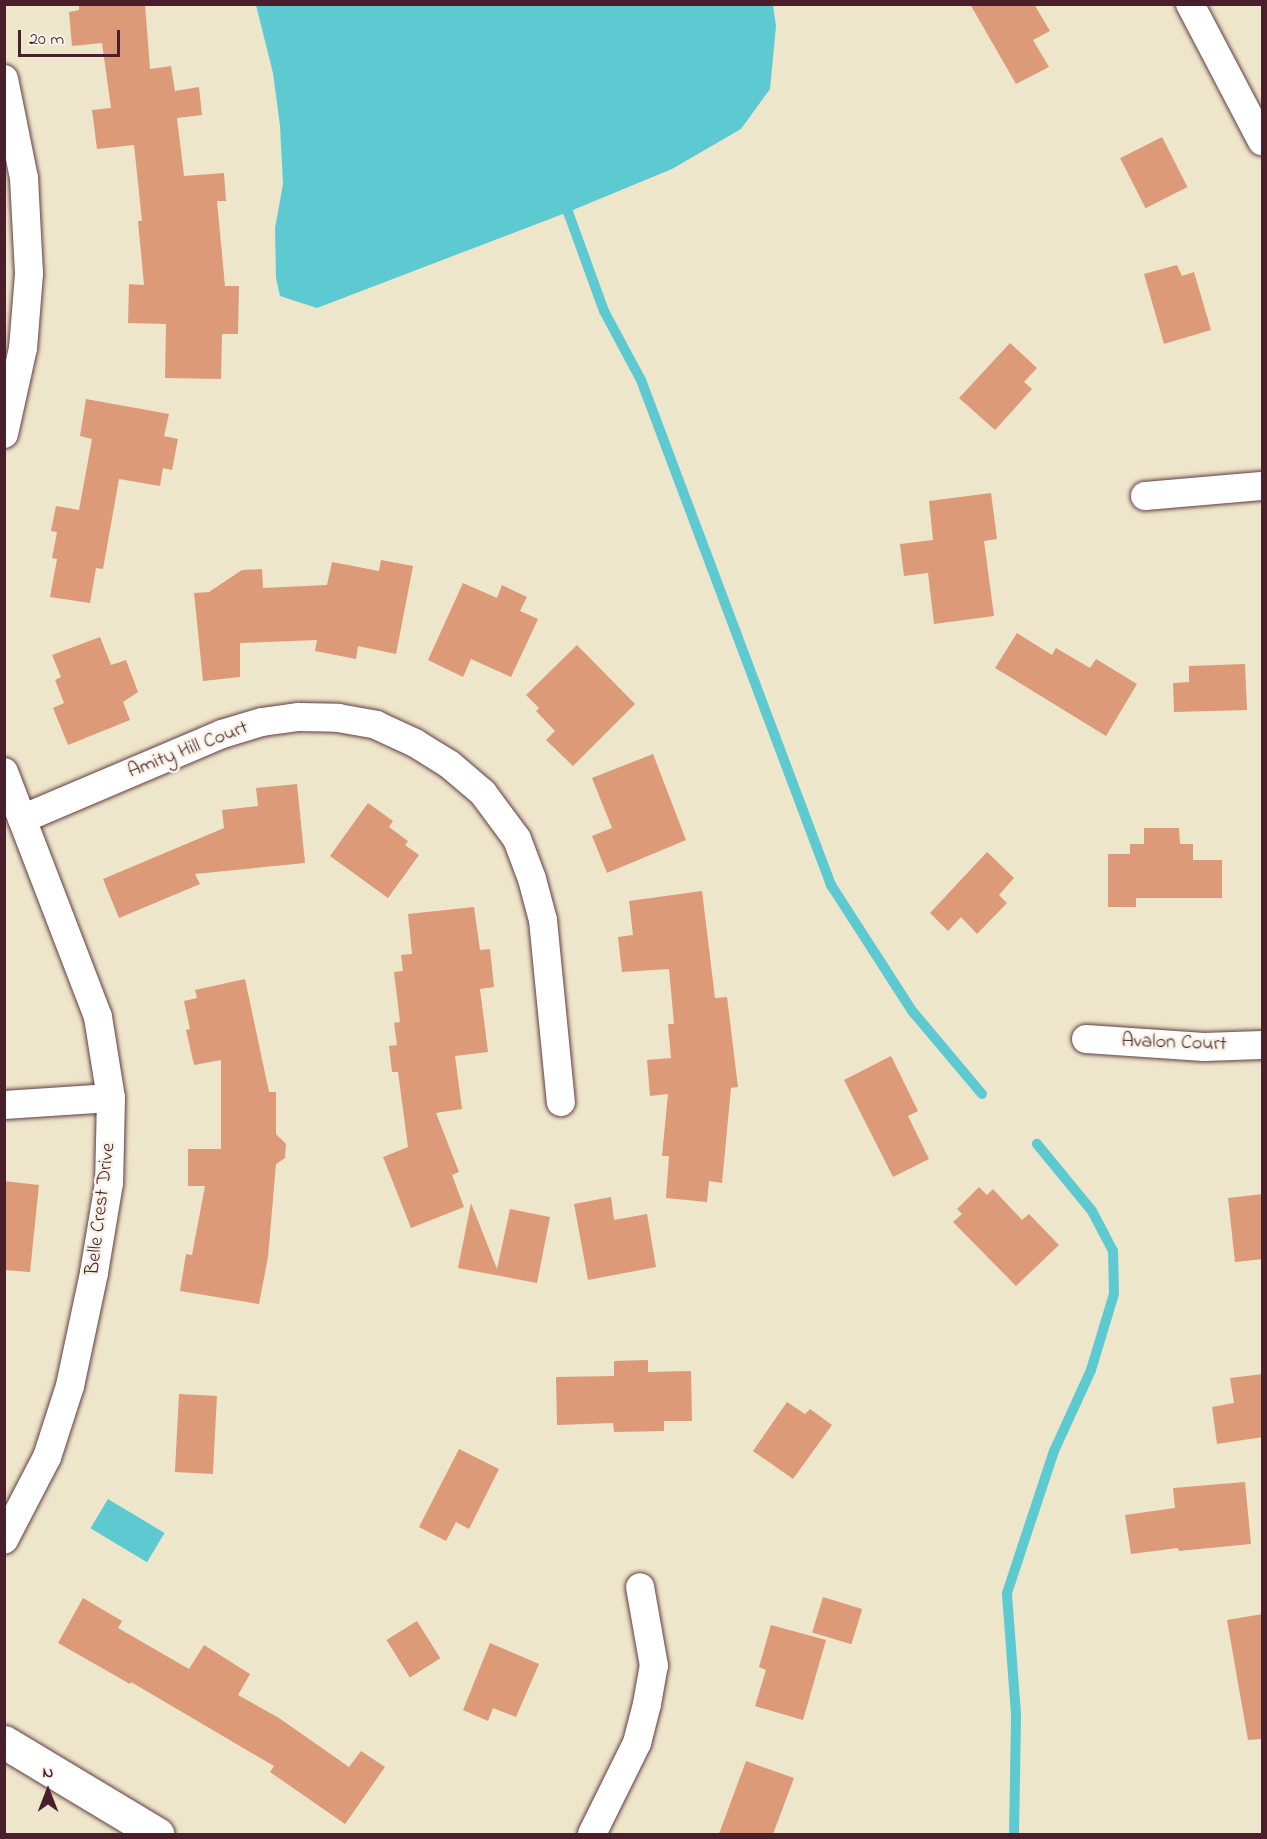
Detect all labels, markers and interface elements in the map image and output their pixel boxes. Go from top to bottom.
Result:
scale bar [21,18,123,56]
text: 20 m [29,27,64,53]
street label: Amity Hill Court [124,716,252,784]
street label: Avalon Court [1121,1029,1227,1057]
street label: Belle Crest Drive [81,1142,121,1276]
north arrow [18,1761,78,1821]
text: N [43,1761,53,1785]

